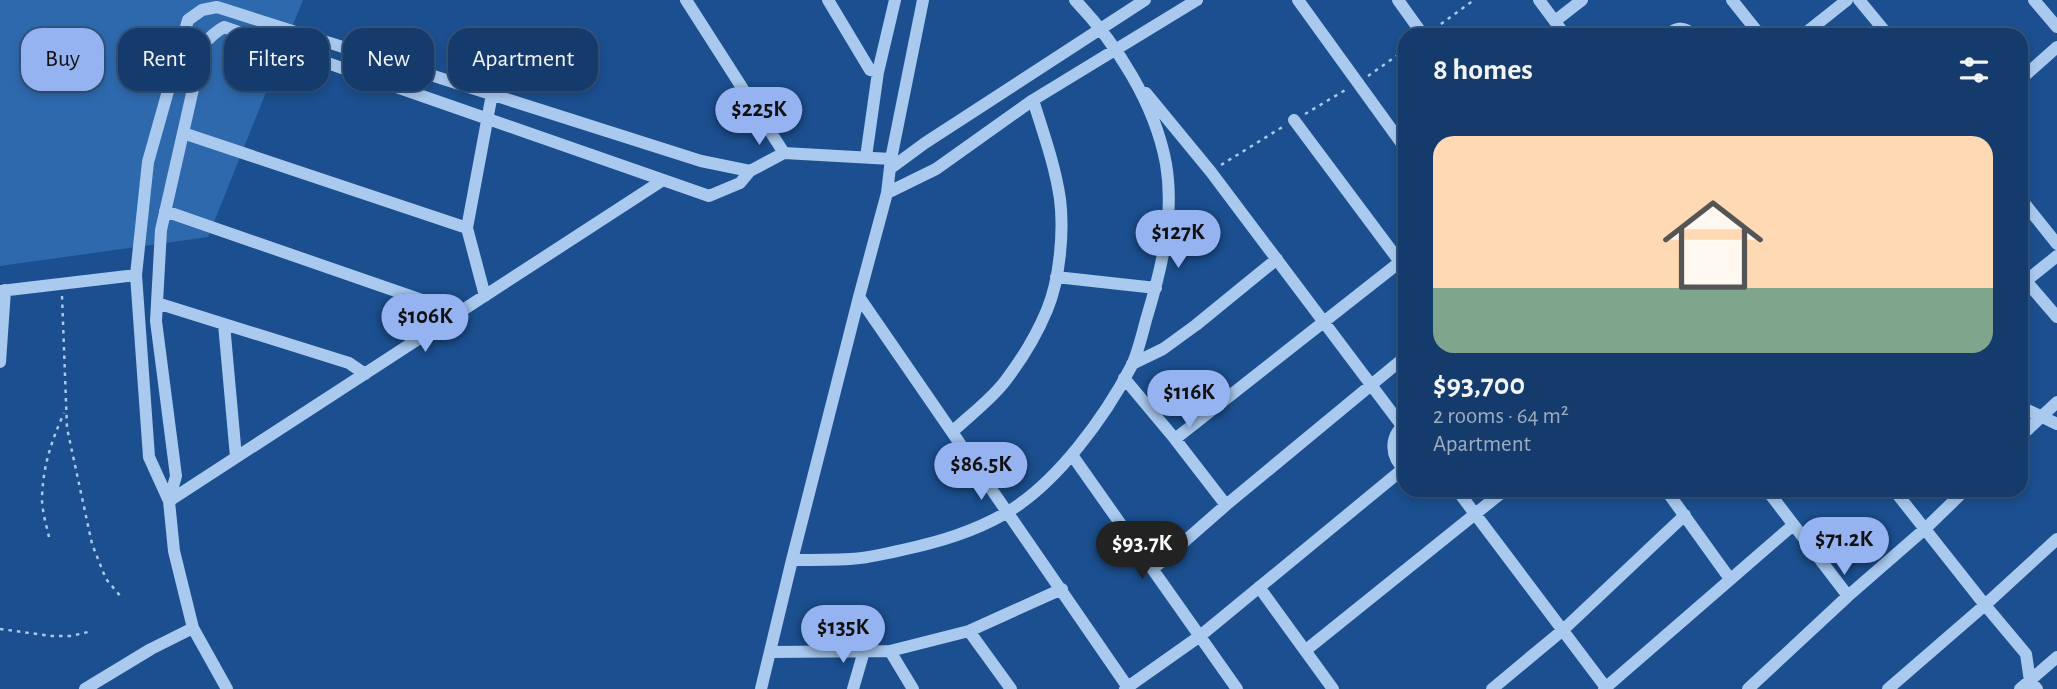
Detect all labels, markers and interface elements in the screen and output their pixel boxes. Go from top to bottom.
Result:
chip: Buy [21,28,104,91]
chip: Rent [118,28,210,91]
chip: Filters [224,28,329,91]
chip: New [343,28,434,91]
chip: Apartment [448,28,598,91]
icon: filters [1955,51,1993,89]
text: 8 homes [1433,55,1533,85]
pin: $225K [710,88,808,147]
text: $225K [731,98,787,121]
icon: home [1650,182,1776,308]
pin: $127K [1129,210,1227,270]
text: $127K [1152,221,1204,244]
pin: $106K [376,294,474,354]
text: $106K [397,305,453,328]
pin: $116K [1140,370,1238,430]
text: $93,700 [1433,370,1525,400]
text: $116K [1163,381,1215,404]
text: 2 rooms · 64 m² [1433,405,1569,428]
text: Apartment [1433,433,1531,456]
pin: $86.5K [924,442,1038,502]
text: $86.5K [950,453,1012,476]
pin: $71.2K [1787,518,1901,577]
pin: $93.7K [1085,522,1199,581]
text: $71.2K [1815,528,1873,551]
text: $93.7K [1112,532,1172,555]
pin: $135K [794,606,892,665]
text: $135K [817,616,869,639]

